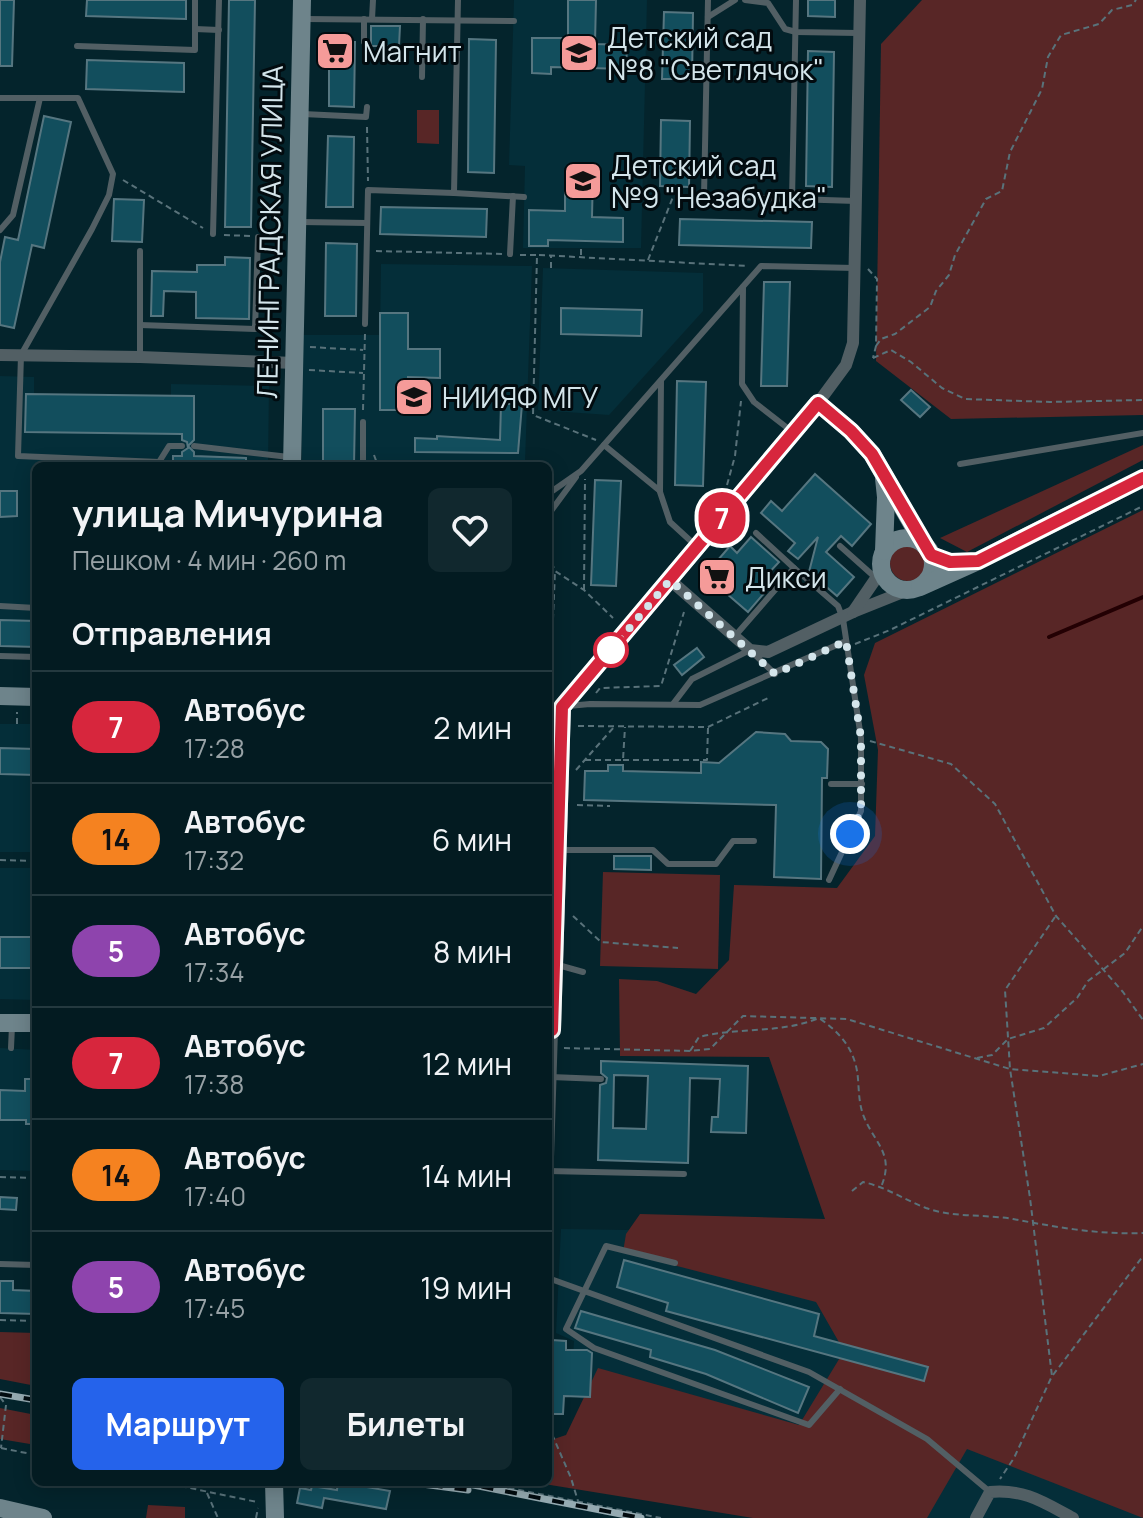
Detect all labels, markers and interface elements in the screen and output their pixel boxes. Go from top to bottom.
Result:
place label: Детский сад №8 "Светлячок" [607,18,824,88]
supermarket icon: Магнит [314,30,356,72]
place label: Магнит [363,32,462,70]
school or university icon: Детский сад №8 "Светлячок" [558,32,600,74]
street label: ЛЕНИНГРАДСКАЯ УЛИЦА [247,65,291,399]
place label: Детский сад №9 "Незабудка" [611,146,827,216]
school or university icon: Детский сад №9 "Незабудка" [562,160,604,202]
school or university icon: НИИЯФ МГУ [393,376,435,418]
place label: НИИЯФ МГУ [442,378,598,416]
text: улица Мичурина [72,486,384,538]
button: heart [428,488,512,572]
line badge: 7 [696,492,748,544]
text: 7 [715,499,729,537]
text: Пешком · 4 мин · 260 m [72,542,346,578]
supermarket icon: Дикси [696,556,738,598]
place label: Дикси [745,558,827,596]
text: Отправления [72,613,272,654]
unlabelled marker [594,633,628,667]
text: Автобус [184,689,306,730]
text: 2 мин [433,707,512,748]
text: 7 [109,708,123,746]
text: 17:28 [184,730,245,766]
text: Автобус [184,801,306,842]
your location [830,814,870,854]
text: 6 мин [432,819,512,860]
text: 14 [101,820,131,858]
text: 17:32 [184,842,244,878]
text: Автобус [184,913,306,954]
text: 8 мин [433,931,512,972]
text: 5 [108,932,124,970]
text: 17:34 [184,954,245,990]
text: Автобус [184,1025,306,1066]
text: 12 мин [422,1043,512,1084]
text: 7 [109,1044,123,1082]
text: 17:38 [184,1066,244,1102]
text: Автобус [184,1137,306,1178]
text: 14 мин [421,1155,512,1196]
text: 14 [101,1156,131,1194]
text: 17:40 [184,1178,246,1214]
text: Автобус [184,1249,306,1290]
text: 19 мин [420,1267,512,1308]
text: 5 [108,1268,124,1306]
text: 17:45 [184,1290,245,1326]
button: Маршрут [72,1378,284,1470]
button: Билеты [300,1378,512,1470]

